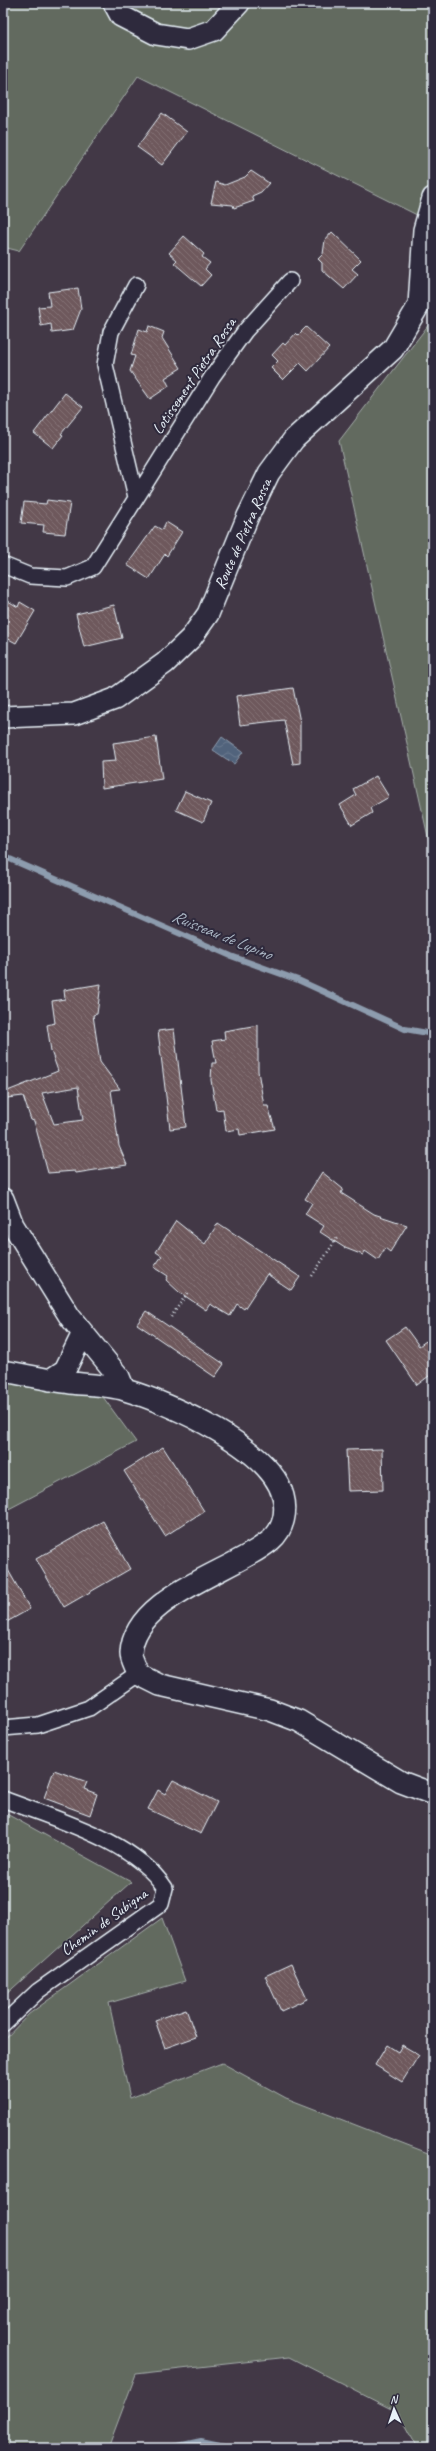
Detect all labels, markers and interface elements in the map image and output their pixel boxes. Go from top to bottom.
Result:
street label: Lotissement Pietra Rossa [148,313,241,438]
street label: Route de Pietra Rossa [210,474,277,592]
water label: Ruisseau de Lupino [169,906,277,965]
street label: Chemin de Subigna [57,1883,152,1960]
north arrow [374,2389,414,2429]
text: N [390,2392,399,2406]

